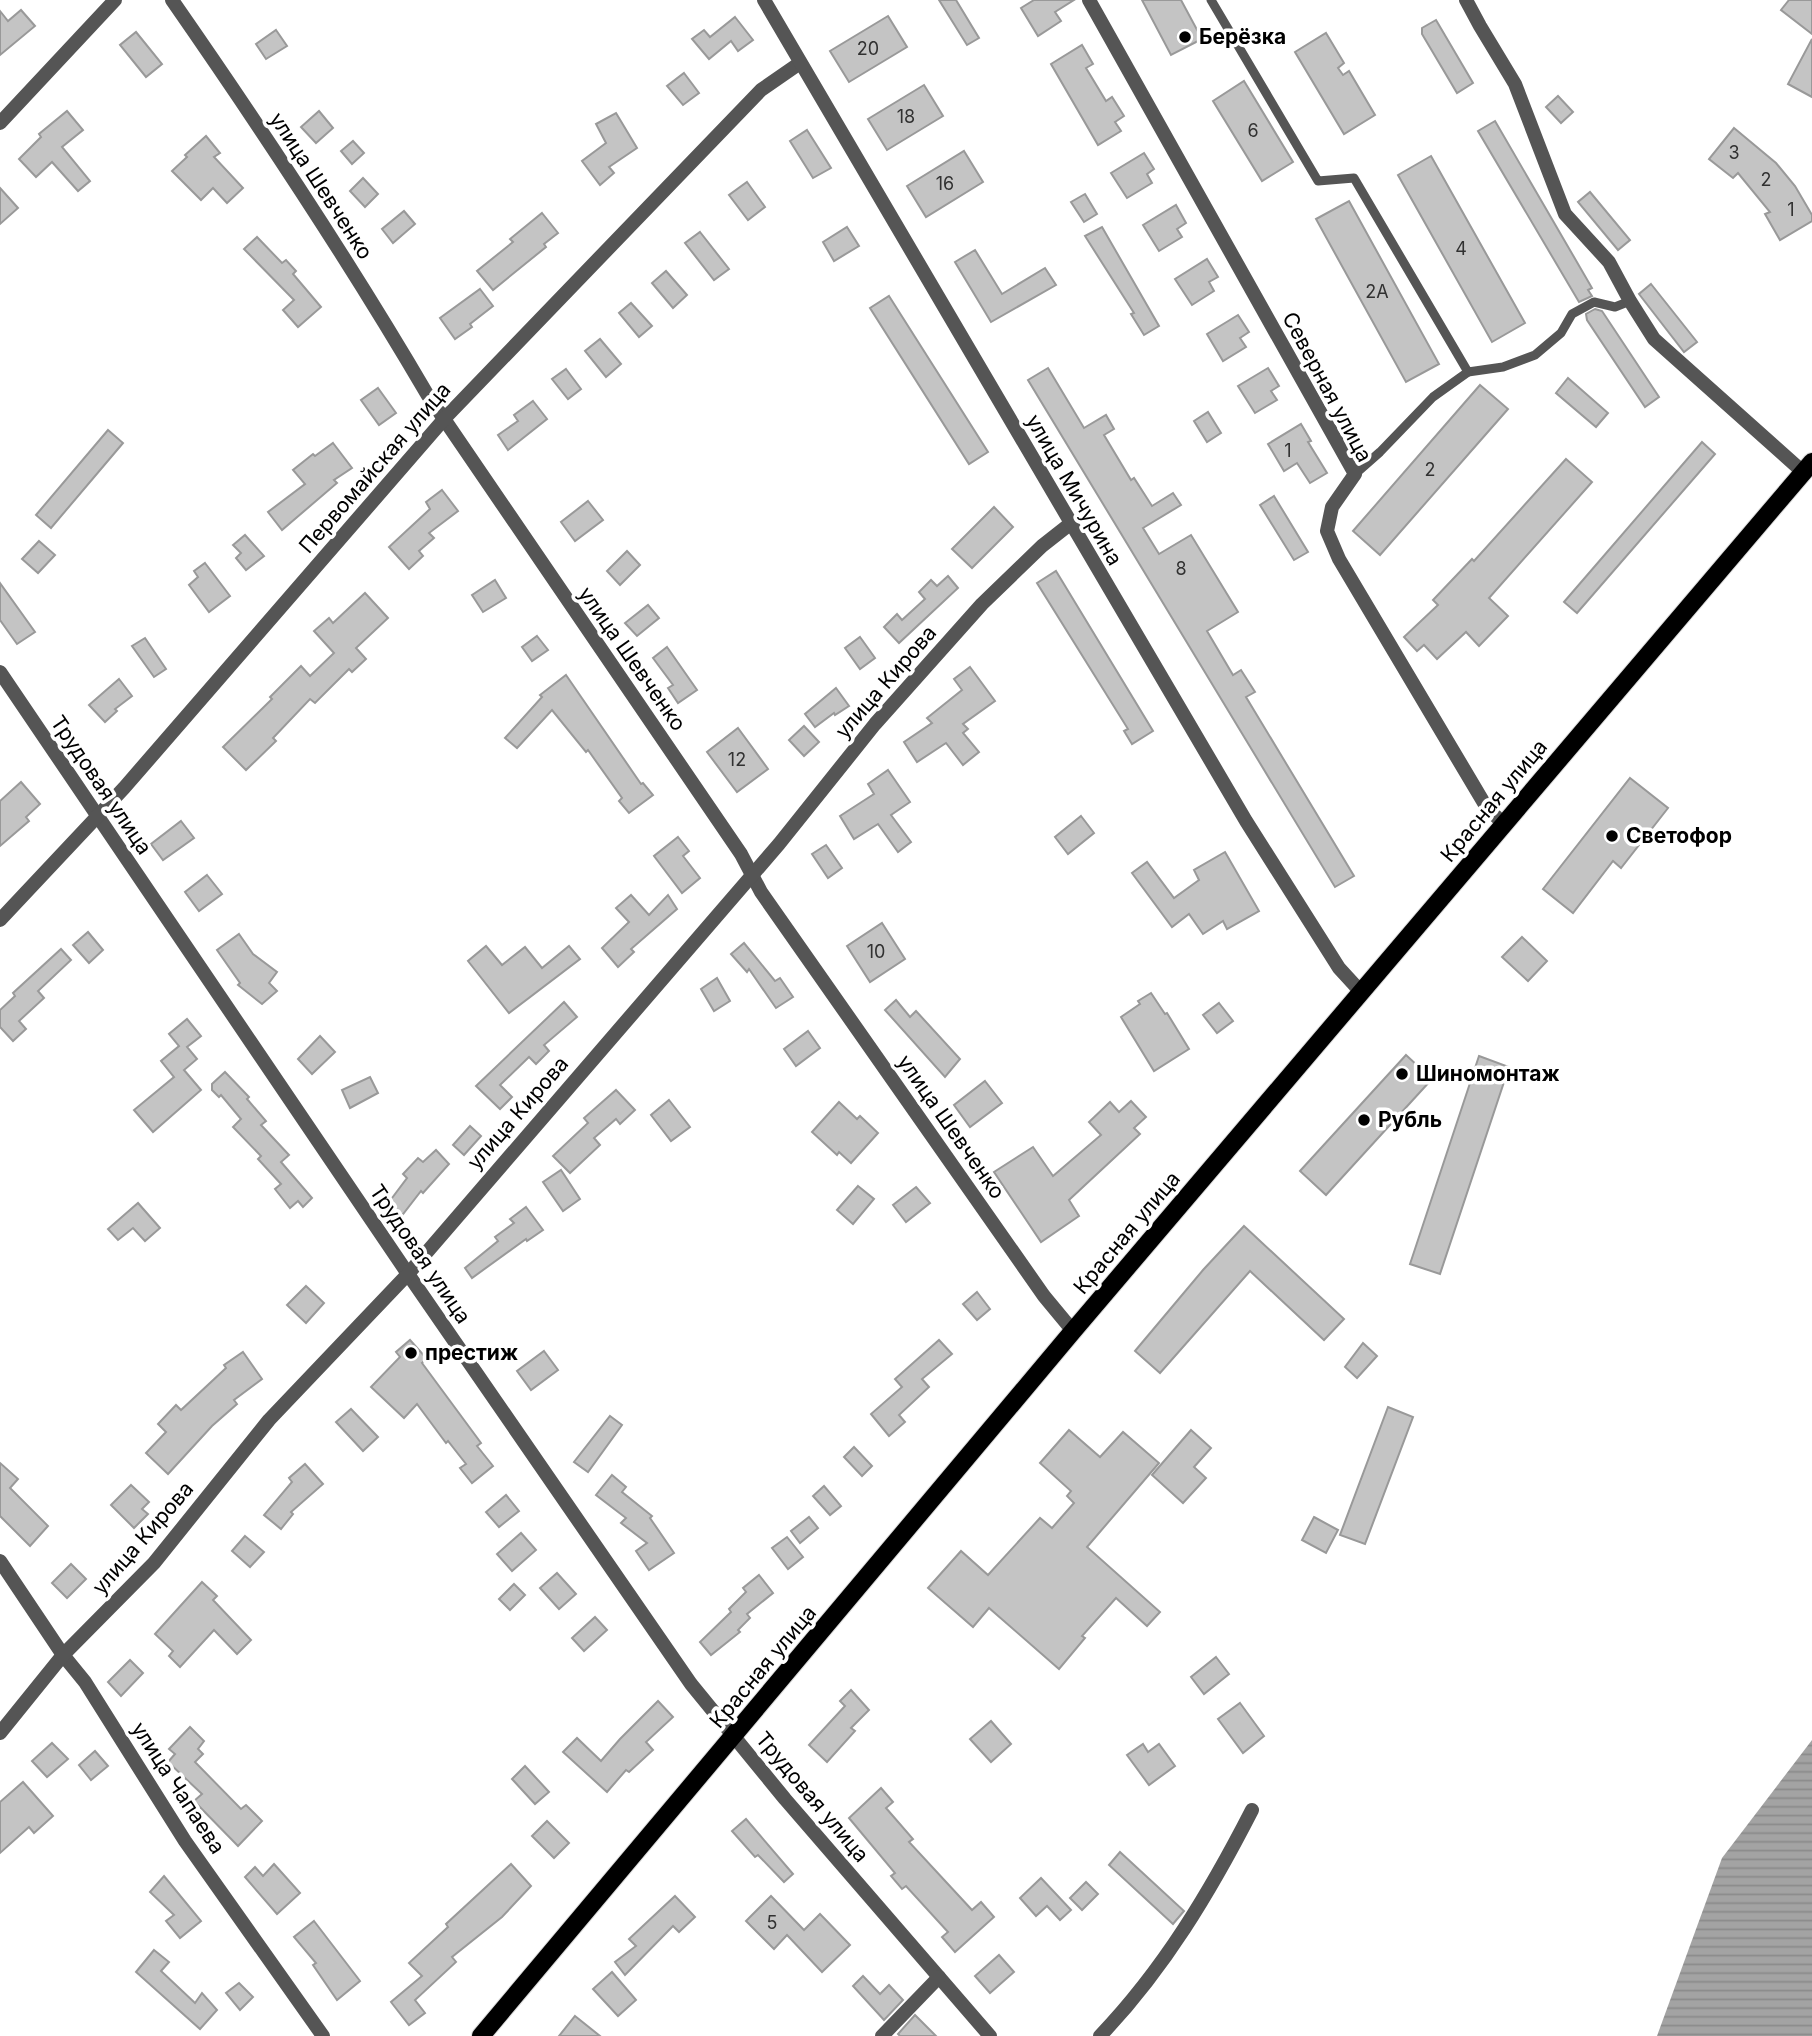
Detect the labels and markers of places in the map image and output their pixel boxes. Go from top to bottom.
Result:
place label: Берёзка [1199,24,1286,49]
marker: Берёзка [1177,29,1193,45]
place label: Светофор [1626,823,1732,848]
marker: Светофор [1604,828,1620,844]
place label: Шиномонтаж [1416,1061,1560,1086]
marker: Шиномонтаж [1394,1066,1410,1082]
place label: Рубль [1378,1107,1442,1132]
marker: Рубль [1356,1112,1372,1128]
place label: престиж [425,1340,518,1365]
marker: престиж [403,1345,419,1361]

